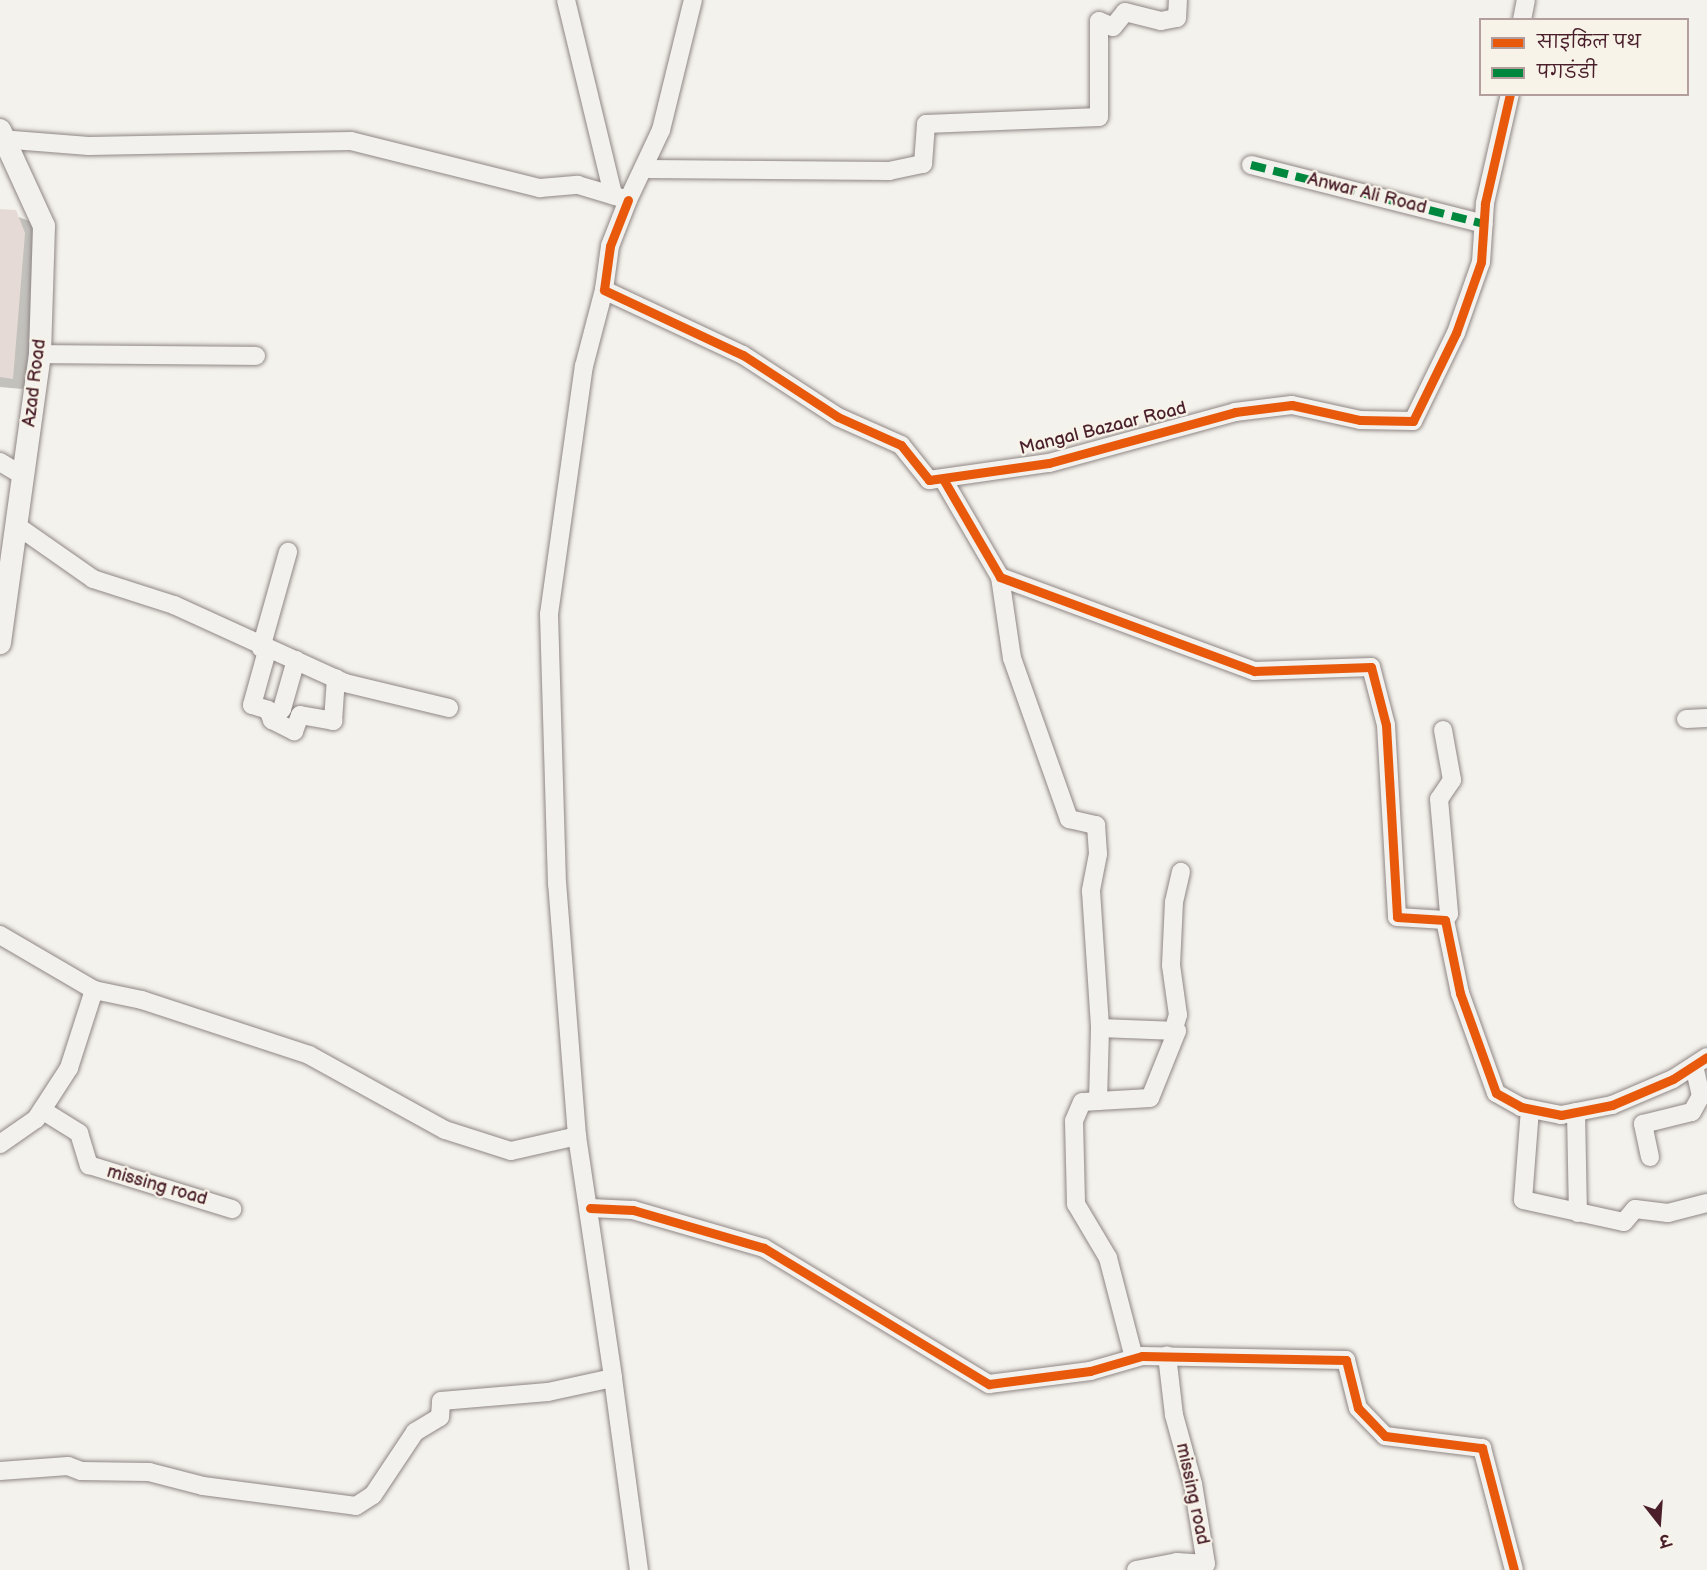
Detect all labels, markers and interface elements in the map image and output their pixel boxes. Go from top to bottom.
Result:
legend [1479,18,1689,96]
text: साइकिल पथ [1537,32,1641,53]
text: पगडंडी [1537,62,1597,83]
street label: Anwar Ali Road [1305,169,1429,219]
street label: Azad Road [19,338,51,428]
street label: Mangal Bazaar Road [1017,398,1189,460]
street label: missing road [104,1161,210,1211]
street label: missing road [1171,1441,1213,1547]
north arrow [1629,1492,1689,1552]
text: उ [1657,1529,1672,1550]

